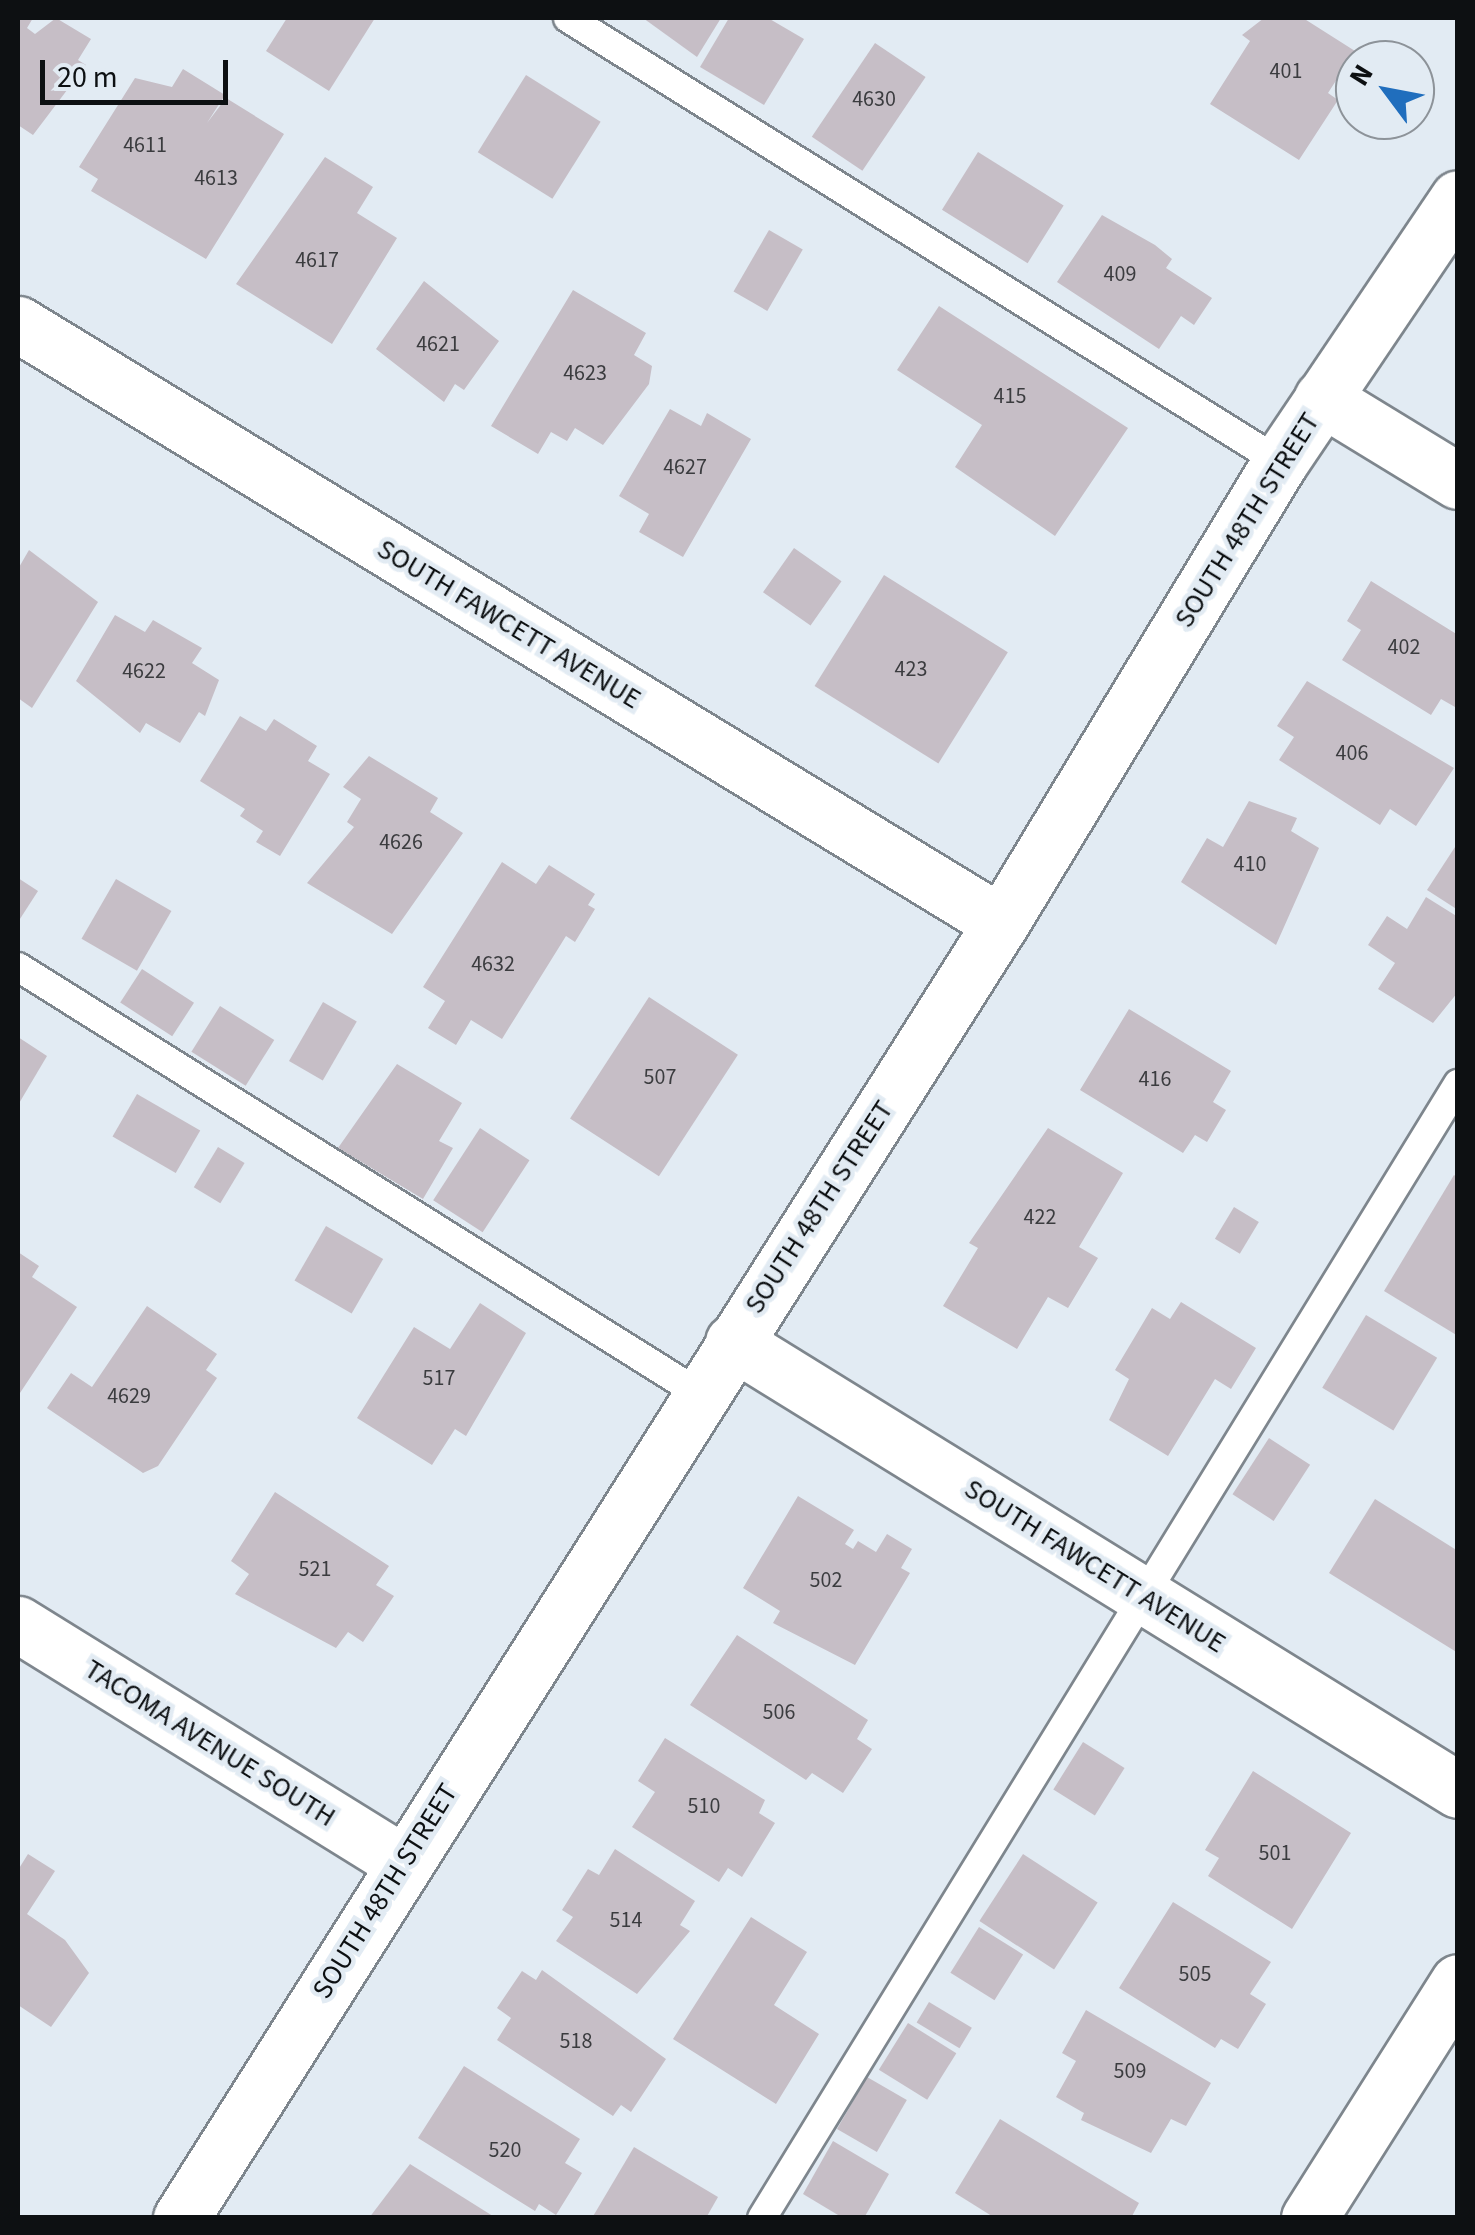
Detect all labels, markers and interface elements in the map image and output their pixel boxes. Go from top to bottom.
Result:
scale bar [45,40,232,102]
north arrow [1335,40,1435,140]
text: 20 m [57,56,118,99]
text: N [1339,57,1383,94]
house number: 401 [1270,59,1302,85]
house number: 4630 [852,87,896,113]
house number: 4611 [123,133,167,159]
house number: 4613 [194,166,238,192]
house number: 4617 [295,248,339,274]
house number: 409 [1104,262,1136,288]
house number: 4621 [416,332,460,358]
house number: 4623 [563,361,607,387]
house number: 415 [994,384,1026,410]
street label: SOUTH 48TH STREET [1167,406,1327,634]
house number: 4627 [663,455,707,481]
street label: SOUTH FAWCETT AVENUE [371,532,647,716]
house number: 402 [1388,635,1420,661]
house number: 423 [895,657,927,683]
house number: 4622 [122,659,166,685]
house number: 406 [1336,741,1368,767]
house number: 4626 [379,830,423,856]
house number: 410 [1234,852,1266,878]
house number: 4632 [471,952,515,978]
house number: 507 [644,1065,676,1091]
house number: 416 [1139,1067,1171,1093]
street label: SOUTH 48TH STREET [738,1094,900,1320]
house number: 422 [1024,1205,1056,1231]
house number: 517 [423,1366,455,1392]
house number: 4629 [107,1384,151,1410]
street label: SOUTH FAWCETT AVENUE [958,1472,1232,1660]
house number: 521 [299,1557,331,1583]
house number: 502 [810,1568,842,1594]
street label: TACOMA AVENUE SOUTH [78,1652,342,1834]
house number: 506 [763,1700,795,1726]
street label: SOUTH 48TH STREET [305,1777,465,2005]
house number: 510 [688,1794,720,1820]
house number: 501 [1259,1841,1291,1867]
house number: 514 [610,1908,642,1934]
house number: 505 [1179,1962,1211,1988]
house number: 518 [560,2029,592,2055]
house number: 509 [1114,2059,1146,2085]
house number: 520 [489,2138,521,2164]

